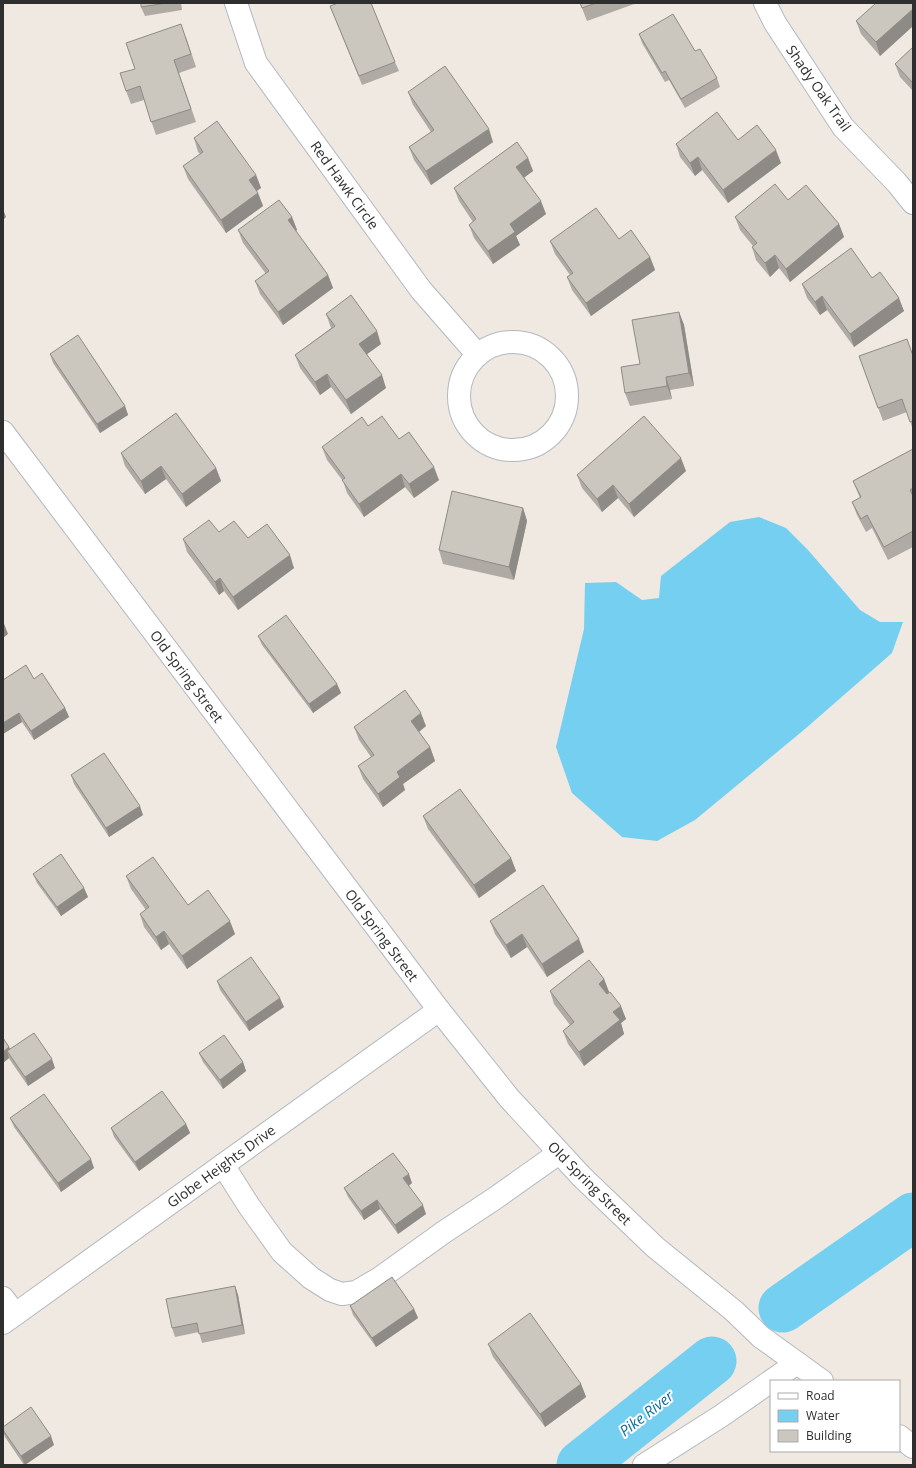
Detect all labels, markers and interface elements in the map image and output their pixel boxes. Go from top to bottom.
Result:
street label: Shady Oak Trail [782,41,856,135]
street label: Red Hawk Circle [307,137,384,233]
street label: Old Spring Street [146,626,228,726]
street label: Old Spring Street [341,885,423,985]
street label: Globe Heights Drive [163,1120,279,1212]
street label: Old Spring Street [544,1137,636,1229]
legend [770,1380,900,1452]
water label: Pike River [615,1385,678,1440]
text: Road [806,1387,835,1404]
text: Water [806,1407,840,1424]
text: Building [806,1427,852,1444]

